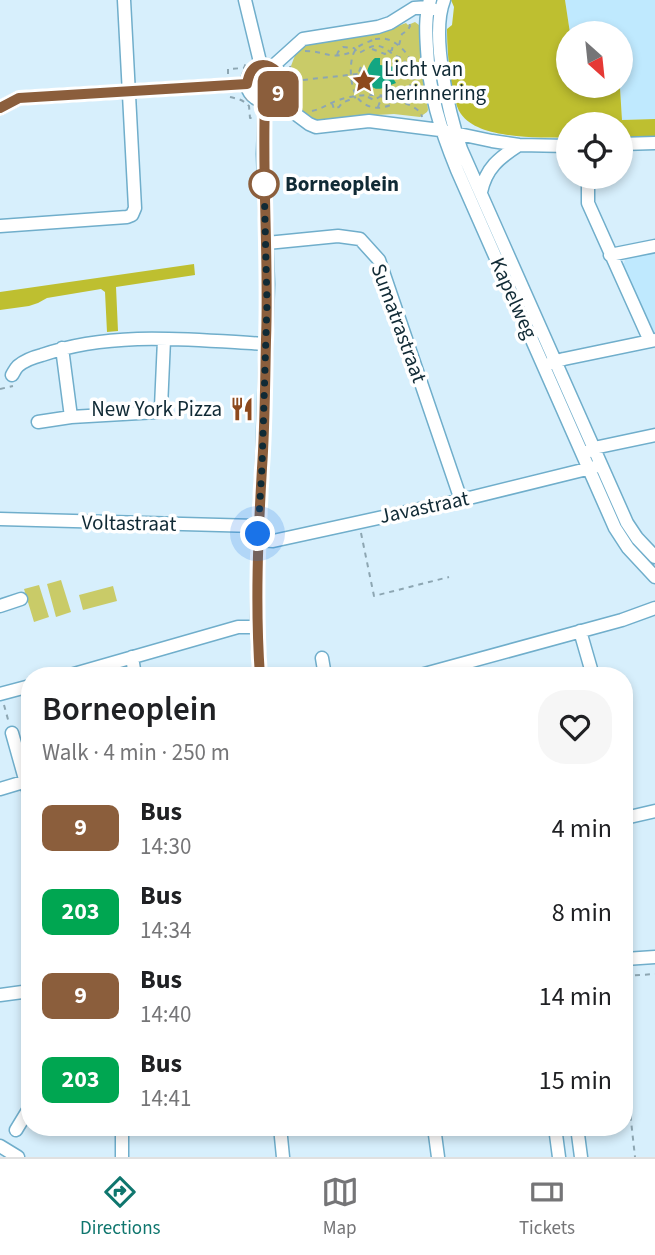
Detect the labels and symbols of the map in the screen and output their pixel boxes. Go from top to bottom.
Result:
north arrow [556,21,634,98]
place label: Licht van herinnering [384,54,487,108]
place icon: Licht van herinnering [350,67,378,95]
line badge: 9 [255,71,301,117]
marker: Borneoplein [249,169,279,199]
place label: Borneoplein [285,169,399,199]
street label: Kapelweg [483,253,545,344]
street label: Sumatrastraat [364,259,434,387]
place label: New York Pizza [91,394,222,424]
restaurant icon: New York Pizza [228,395,256,423]
street label: Javastraat [376,483,472,531]
street label: Voltastraat [81,507,177,539]
your location [240,516,275,551]

